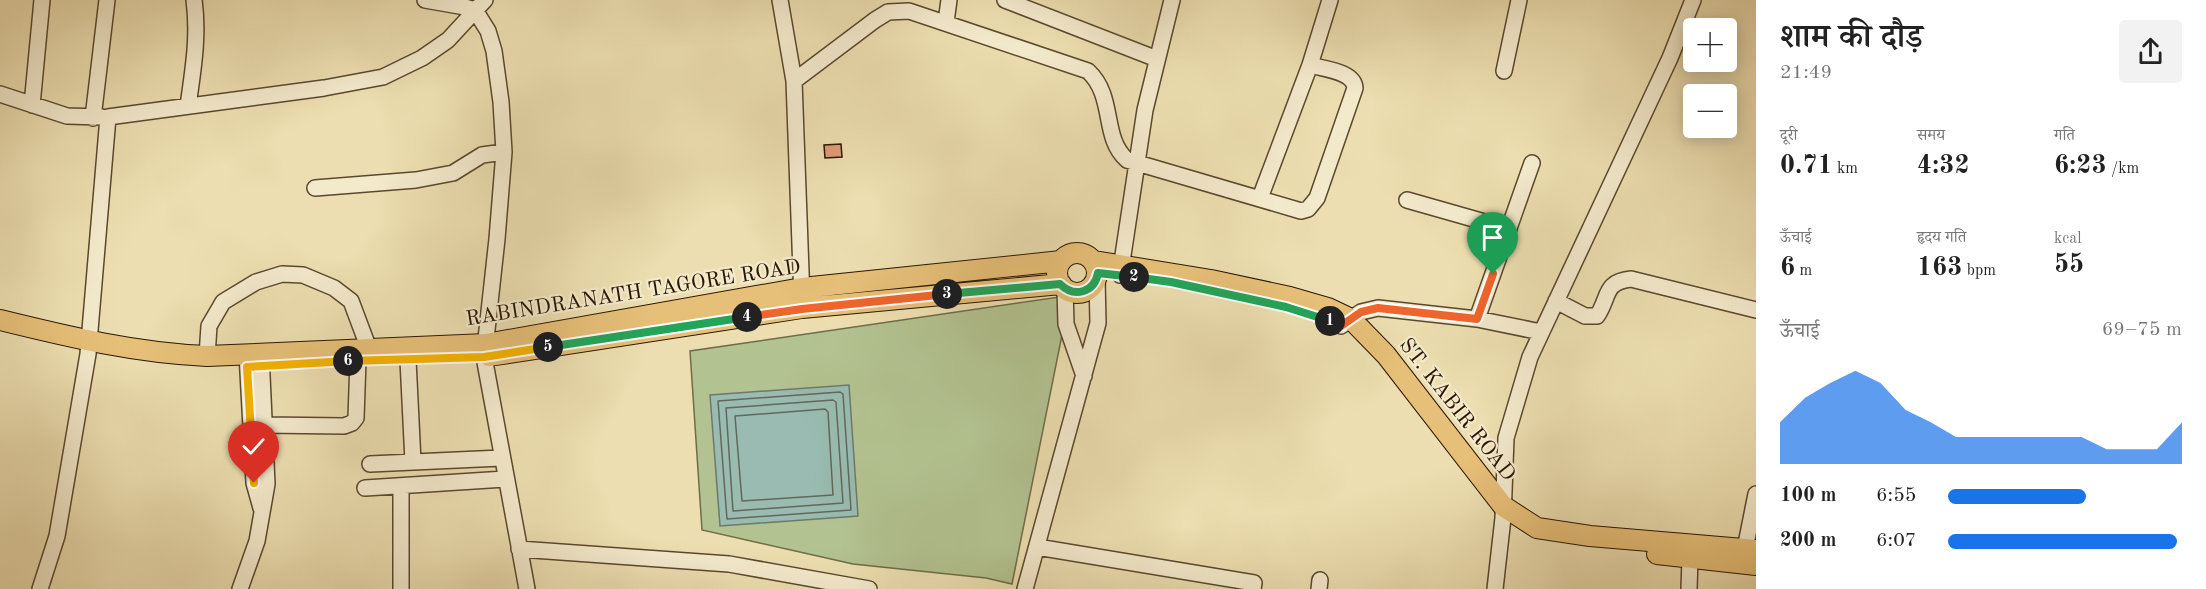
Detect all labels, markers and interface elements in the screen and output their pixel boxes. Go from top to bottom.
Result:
map controls [1683,18,1737,138]
button: + [1683,18,1737,72]
button: share [2119,20,2182,83]
text: शाम की दौड़ [1780,22,1923,55]
text: 21:49 [1780,63,1832,83]
button: − [1683,84,1737,138]
text: दूरी [1780,128,1797,144]
text: समय [1917,128,1945,144]
text: गति [2054,128,2075,144]
text: 0.71 [1780,153,1833,179]
text: 4:32 [1917,153,1970,179]
text: 6:23 [2054,153,2107,179]
text: km [1833,161,1858,177]
text: /km [2107,161,2139,177]
pin [1467,212,1518,274]
icon: arrive [1476,221,1509,254]
text: ऊँचाई [1780,230,1812,246]
text: हृदय गति [1917,230,1966,246]
text: kcal [2054,231,2082,247]
text: 55 [2054,252,2084,278]
text: 6 [1780,255,1795,281]
text: 163 [1917,255,1962,281]
street label: RABINDRANATH TAGORE ROAD [464,257,802,330]
pin: 2 [1119,262,1149,292]
text: m [1795,263,1812,279]
text: bpm [1962,263,1996,279]
text: 2 [1129,269,1139,285]
pin: 3 [932,279,962,309]
text: 3 [942,286,952,302]
pin: 4 [732,302,762,332]
pin: 1 [1315,306,1345,336]
text: 4 [742,309,752,325]
text: 1 [1325,313,1335,329]
text: 69–75 m [2102,320,2182,340]
text: ऊँचाई [1780,322,1819,342]
pin: 5 [533,332,563,362]
street label: ST. KABIR ROAD [1395,335,1519,485]
text: 5 [543,339,553,355]
pin: 6 [333,346,363,376]
text: 6 [343,353,353,369]
pin [228,421,279,483]
icon: check [237,430,270,463]
text: 100 m [1780,486,1836,506]
text: 6:55 [1876,486,1916,506]
text: 200 m [1780,531,1836,551]
text: 6:07 [1876,531,1916,551]

